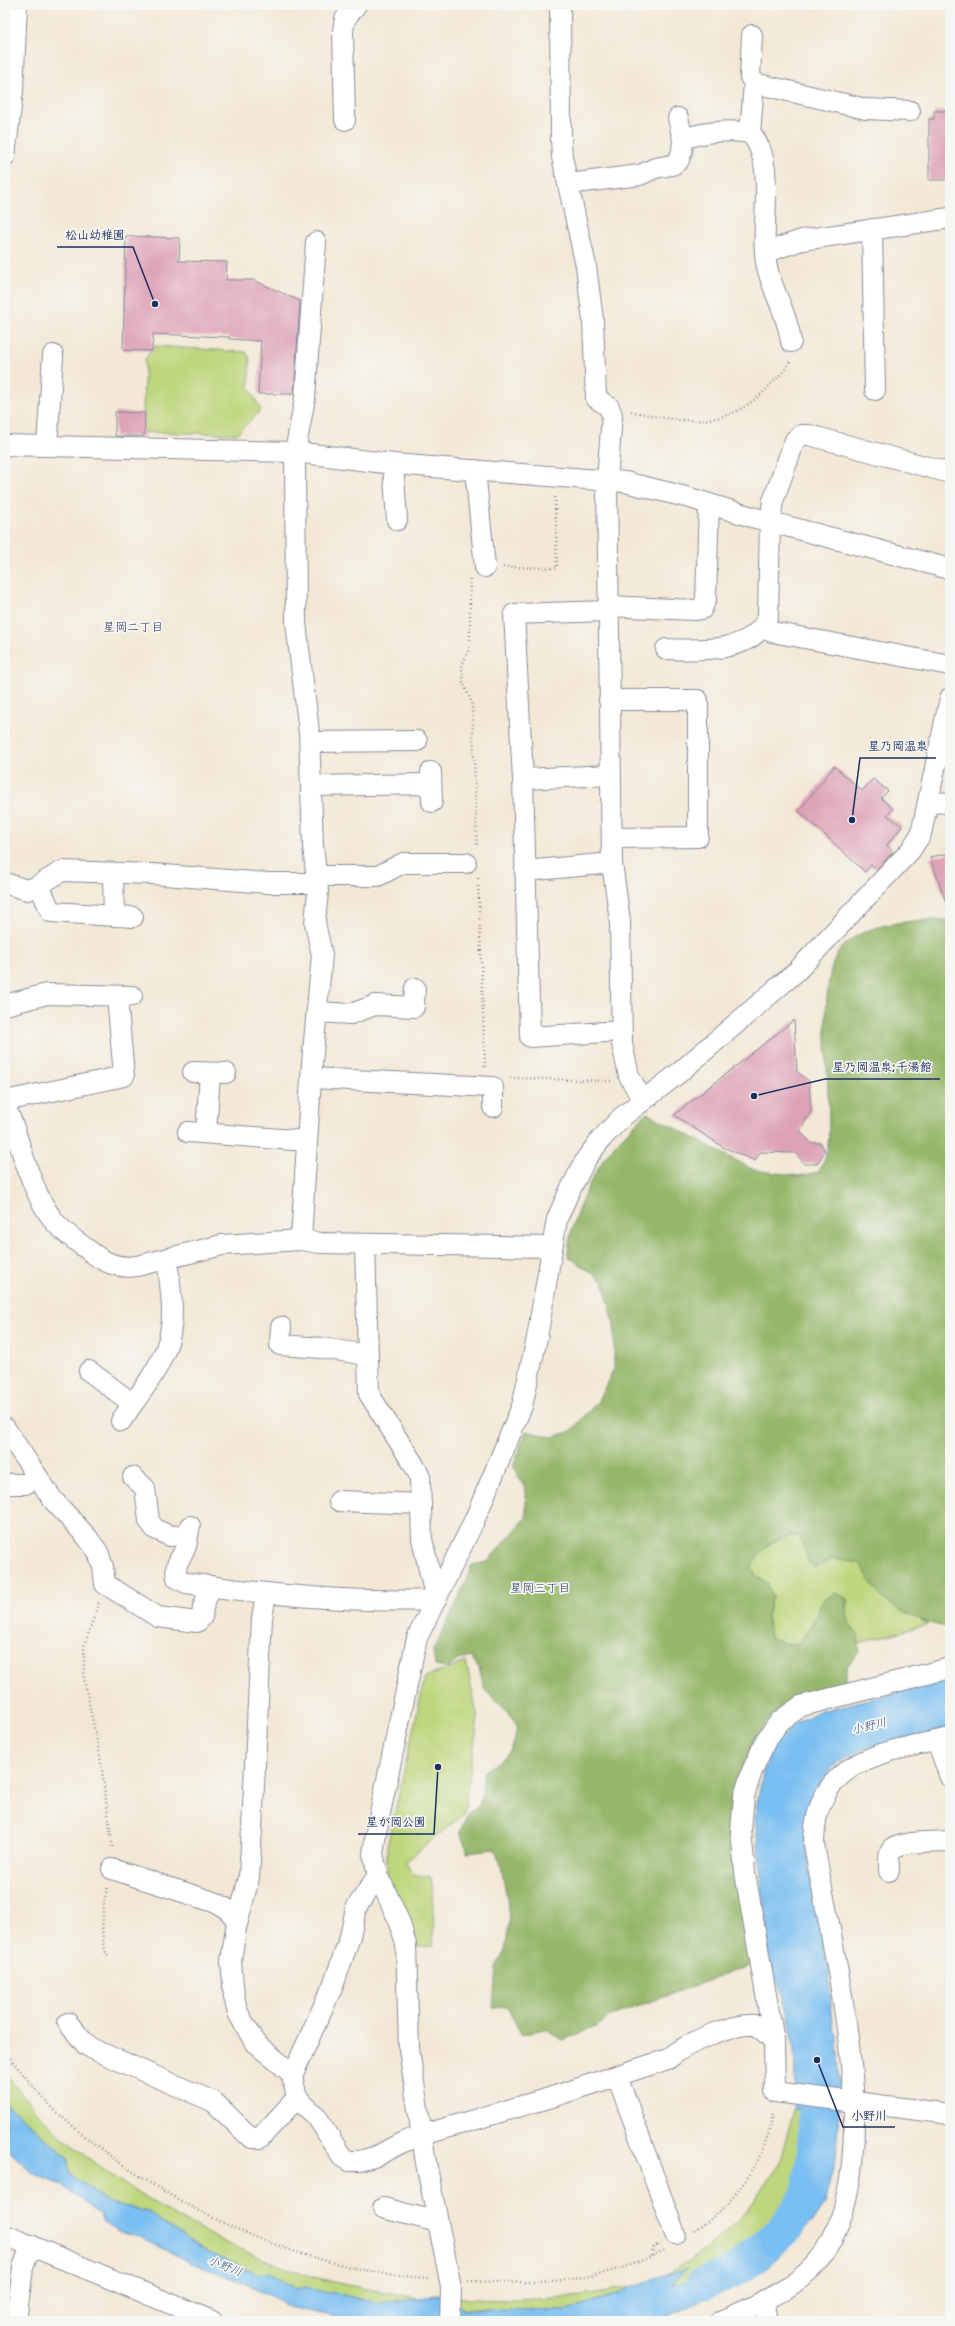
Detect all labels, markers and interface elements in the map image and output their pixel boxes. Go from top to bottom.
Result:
callout: 松山幼稚園 [57,223,133,247]
text: 松山幼稚園 [65,228,125,243]
district label: 星岡二丁目 [103,620,163,635]
callout: 星乃岡温泉 [860,734,936,758]
text: 星乃岡温泉 [868,739,928,754]
callout: 星乃岡温泉;千湯館 [825,1055,940,1079]
text: 星乃岡温泉;千湯館 [832,1060,932,1075]
district label: 星岡三丁目 [510,1581,570,1596]
water label: 小野川 [850,1715,888,1738]
callout: 星が岡公園 [358,1810,434,1834]
text: 星が岡公園 [366,1815,426,1830]
callout: 小野川 [843,2103,895,2127]
text: 小野川 [851,2109,887,2124]
water label: 小野川 [205,2253,244,2280]

